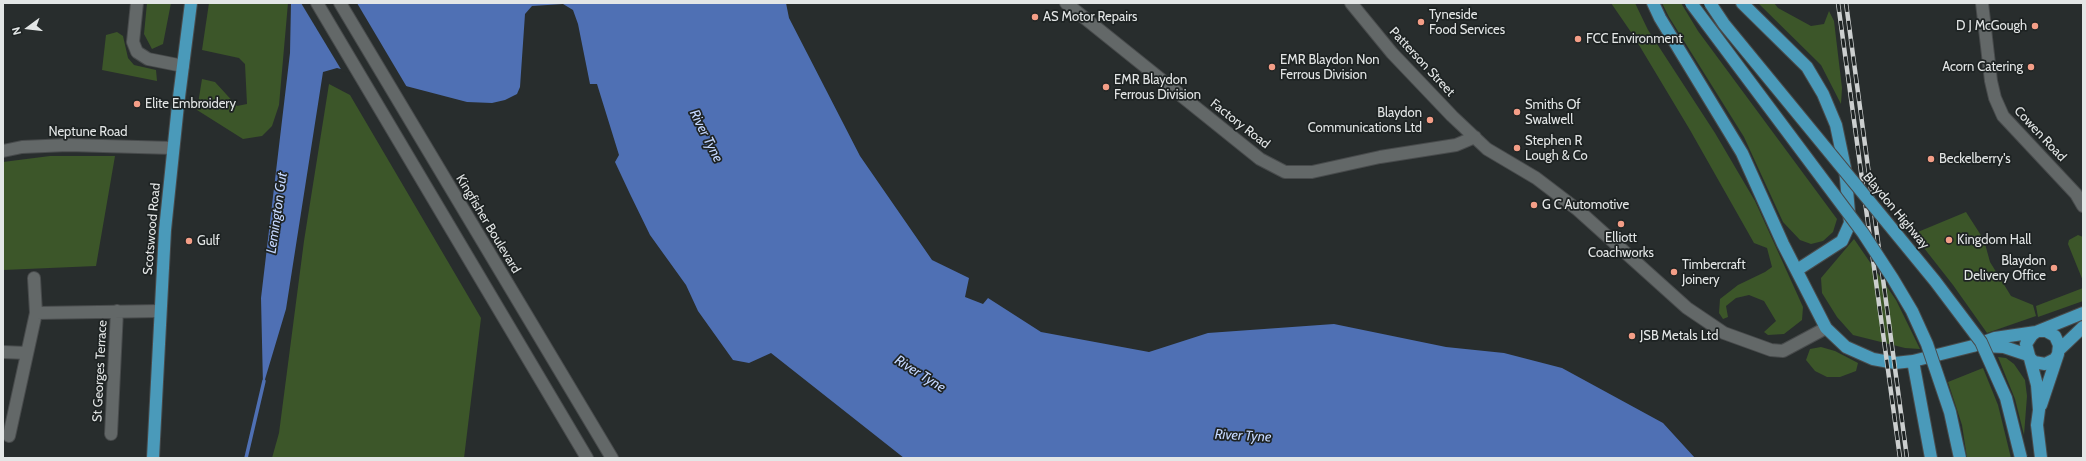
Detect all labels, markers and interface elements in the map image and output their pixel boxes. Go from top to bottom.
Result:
place label: Tyneside Food Services [1429,7,1505,38]
north arrow [8,8,48,48]
place label: AS Motor Repairs [1043,9,1137,25]
marker: AS Motor Repairs [1030,12,1040,22]
marker: Tyneside Food Services [1416,17,1426,27]
place label: D J McGough [1956,18,2027,34]
marker: D J McGough [2030,21,2040,31]
street label: Patterson Street [1386,24,1458,100]
text: N [9,26,24,37]
place label: FCC Environment [1586,31,1683,47]
marker: FCC Environment [1573,34,1583,44]
place label: EMR Blaydon Non Ferrous Division [1280,52,1380,83]
place label: Acorn Catering [1942,59,2023,75]
marker: EMR Blaydon Non Ferrous Division [1267,62,1277,72]
marker: Acorn Catering [2026,62,2036,72]
place label: EMR Blaydon Ferrous Division [1114,72,1201,103]
marker: EMR Blaydon Ferrous Division [1101,82,1111,92]
place label: Elite Embroidery [145,96,236,112]
street label: Factory Road [1207,96,1273,152]
place label: Smiths Of Swalwell [1525,97,1581,128]
marker: Elite Embroidery [132,99,142,109]
street label: Cowen Road [2011,103,2069,165]
place label: Blaydon Communications Ltd [1308,105,1422,136]
water label: River Tyne [686,107,726,165]
marker: Smiths Of Swalwell [1512,107,1522,117]
marker: Blaydon Communications Ltd [1425,115,1435,125]
street label: Neptune Road [48,124,128,140]
place label: Stephen R Lough & Co [1525,133,1588,164]
marker: Stephen R Lough & Co [1512,143,1522,153]
place label: Beckelberry's [1939,151,2011,167]
marker: Beckelberry's [1926,154,1936,164]
street label: Blaydon Highway [1860,170,1932,252]
water label: Lemington Gut [263,171,291,255]
street label: Kingfisher Boulevard [452,172,524,276]
street label: Scotswood Road [140,182,164,276]
place label: G C Automotive [1542,197,1629,213]
marker: G C Automotive [1529,200,1539,210]
marker: Elliott Coachworks [1616,219,1626,229]
place label: Elliott Coachworks [1588,230,1654,261]
place label: Kingdom Hall [1957,232,2031,248]
place label: Gulf [197,233,220,249]
marker: Kingdom Hall [1944,235,1954,245]
marker: Gulf [184,236,194,246]
place label: Blaydon Delivery Office [1964,253,2046,284]
place label: Timbercraft Joinery [1682,257,1746,288]
marker: Blaydon Delivery Office [2049,263,2059,273]
marker: Timbercraft Joinery [1669,267,1679,277]
street label: St Georges Terrace [90,320,110,422]
place label: JSB Metals Ltd [1640,328,1718,344]
marker: JSB Metals Ltd [1627,331,1637,341]
water label: River Tyne [891,352,949,396]
water label: River Tyne [1214,426,1272,446]

